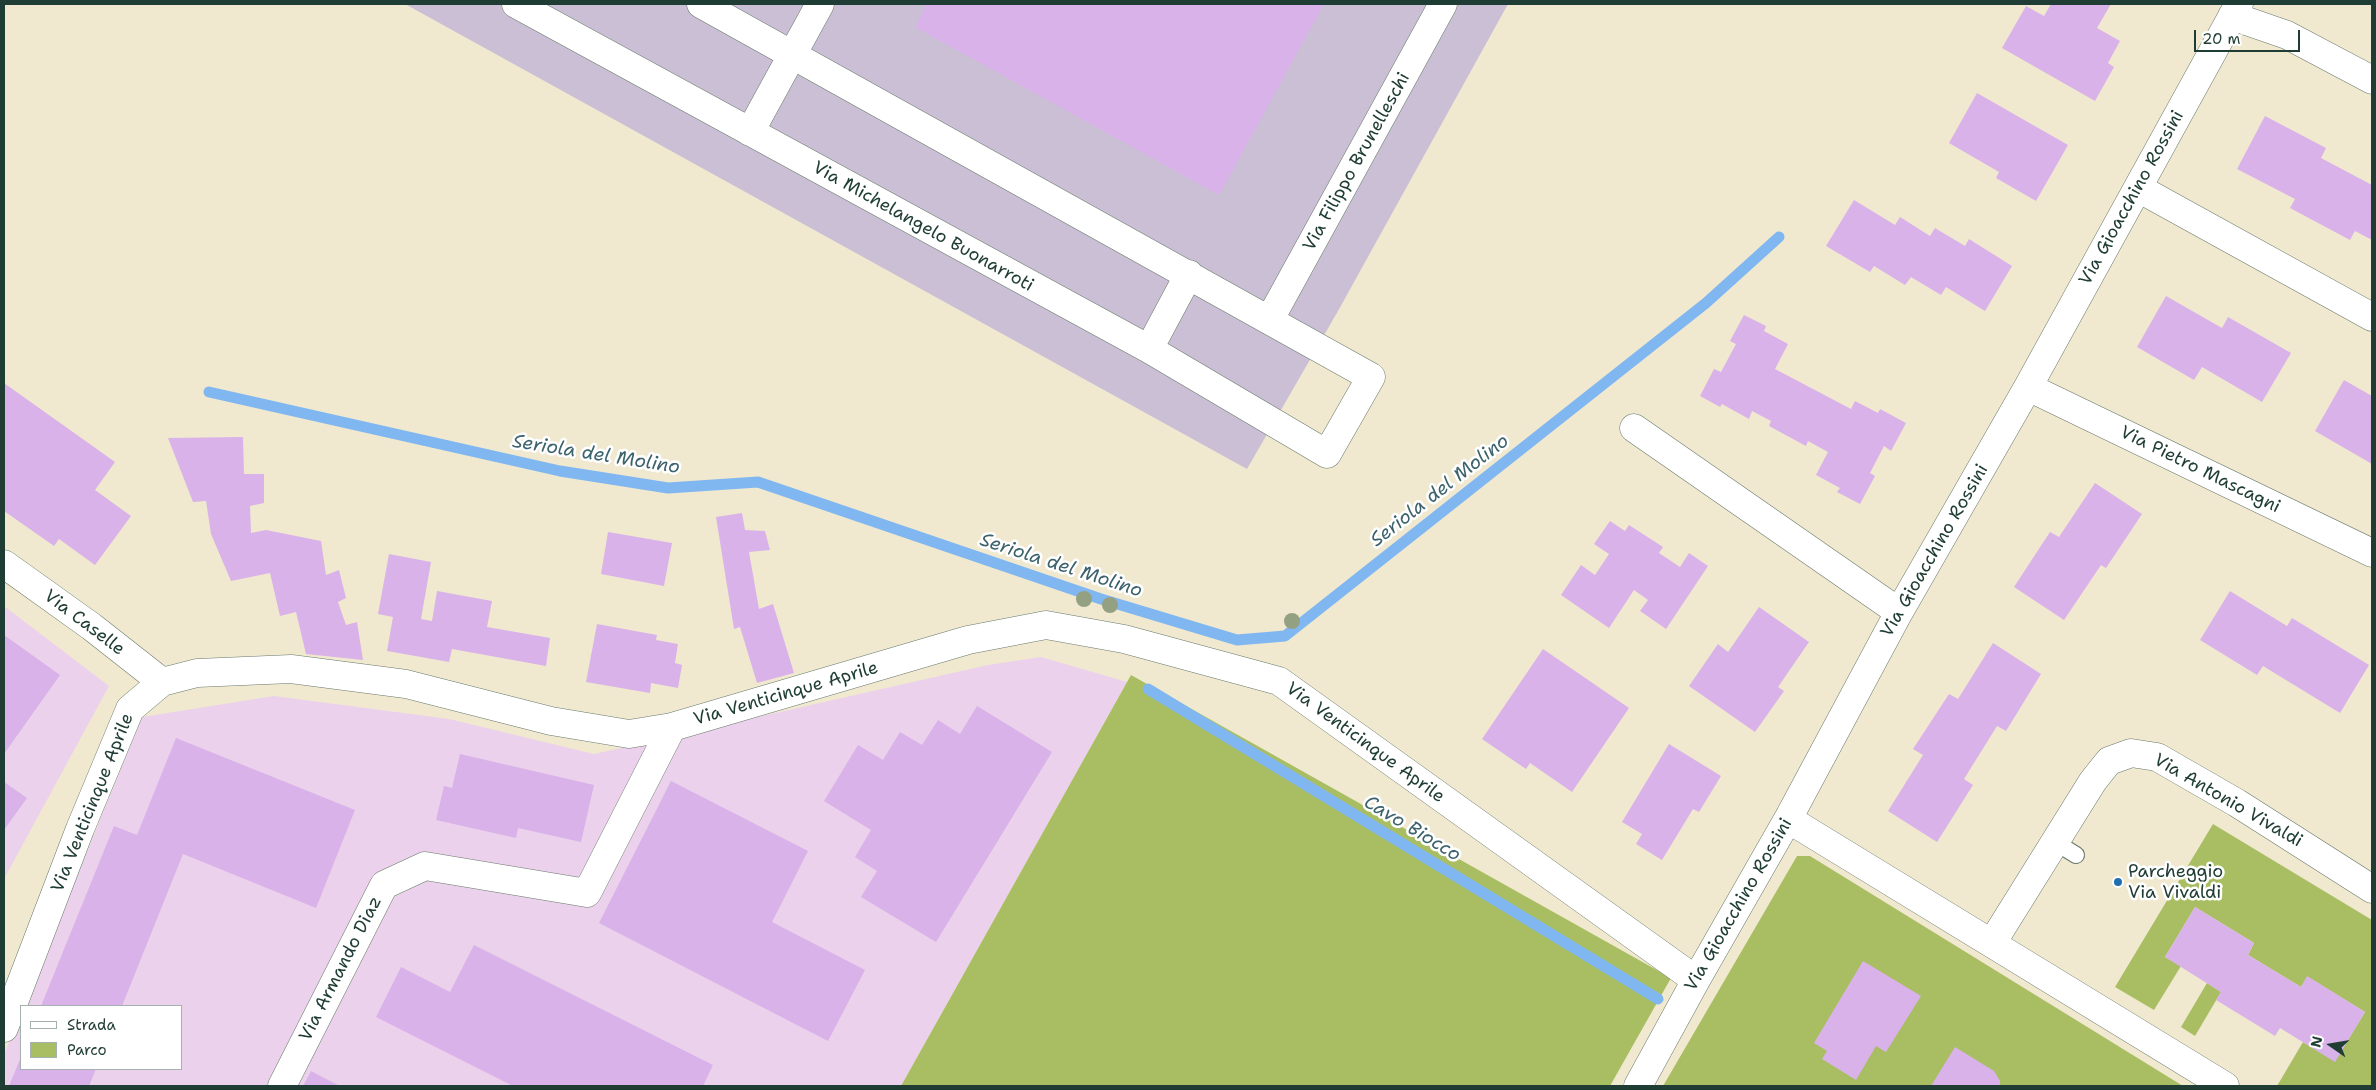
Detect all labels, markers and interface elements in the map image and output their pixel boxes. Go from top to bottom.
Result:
scale bar [2196,20,2302,52]
text: 20 m [2202,29,2241,49]
street label: Via Filippo Brunelleschi [1299,69,1415,255]
street label: Via Gioacchino Rossini [2075,107,2189,289]
street label: Via Michelangelo Buonarroti [809,157,1037,297]
street label: Via Pietro Mascagni [2116,422,2284,518]
water label: Seriola del Molino [1366,430,1514,552]
water label: Seriola del Molino [511,431,681,479]
street label: Via Gioacchino Rossini [1877,461,1993,641]
water label: Seriola del Molino [977,529,1145,603]
street label: Via Caselle [39,586,129,660]
street label: Via Venticinque Aprile [691,657,881,731]
street label: Via Venticinque Aprile [1281,678,1449,808]
street label: Via Venticinque Aprile [47,710,139,896]
street label: Via Antonio Vivaldi [2150,750,2306,852]
water label: Cavo Biocco [1359,791,1465,867]
street label: Via Gioacchino Rossini [1681,815,1797,995]
place label: Parcheggio Via Vivaldi [2128,861,2223,904]
marker: Parcheggio Via Vivaldi [2112,876,2124,888]
street label: Via Armando Diaz [295,893,387,1045]
legend [20,1005,182,1070]
text: Strada [67,1015,116,1035]
north arrow [2306,1020,2356,1070]
text: N [2306,1034,2326,1049]
text: Parco [67,1040,107,1060]

